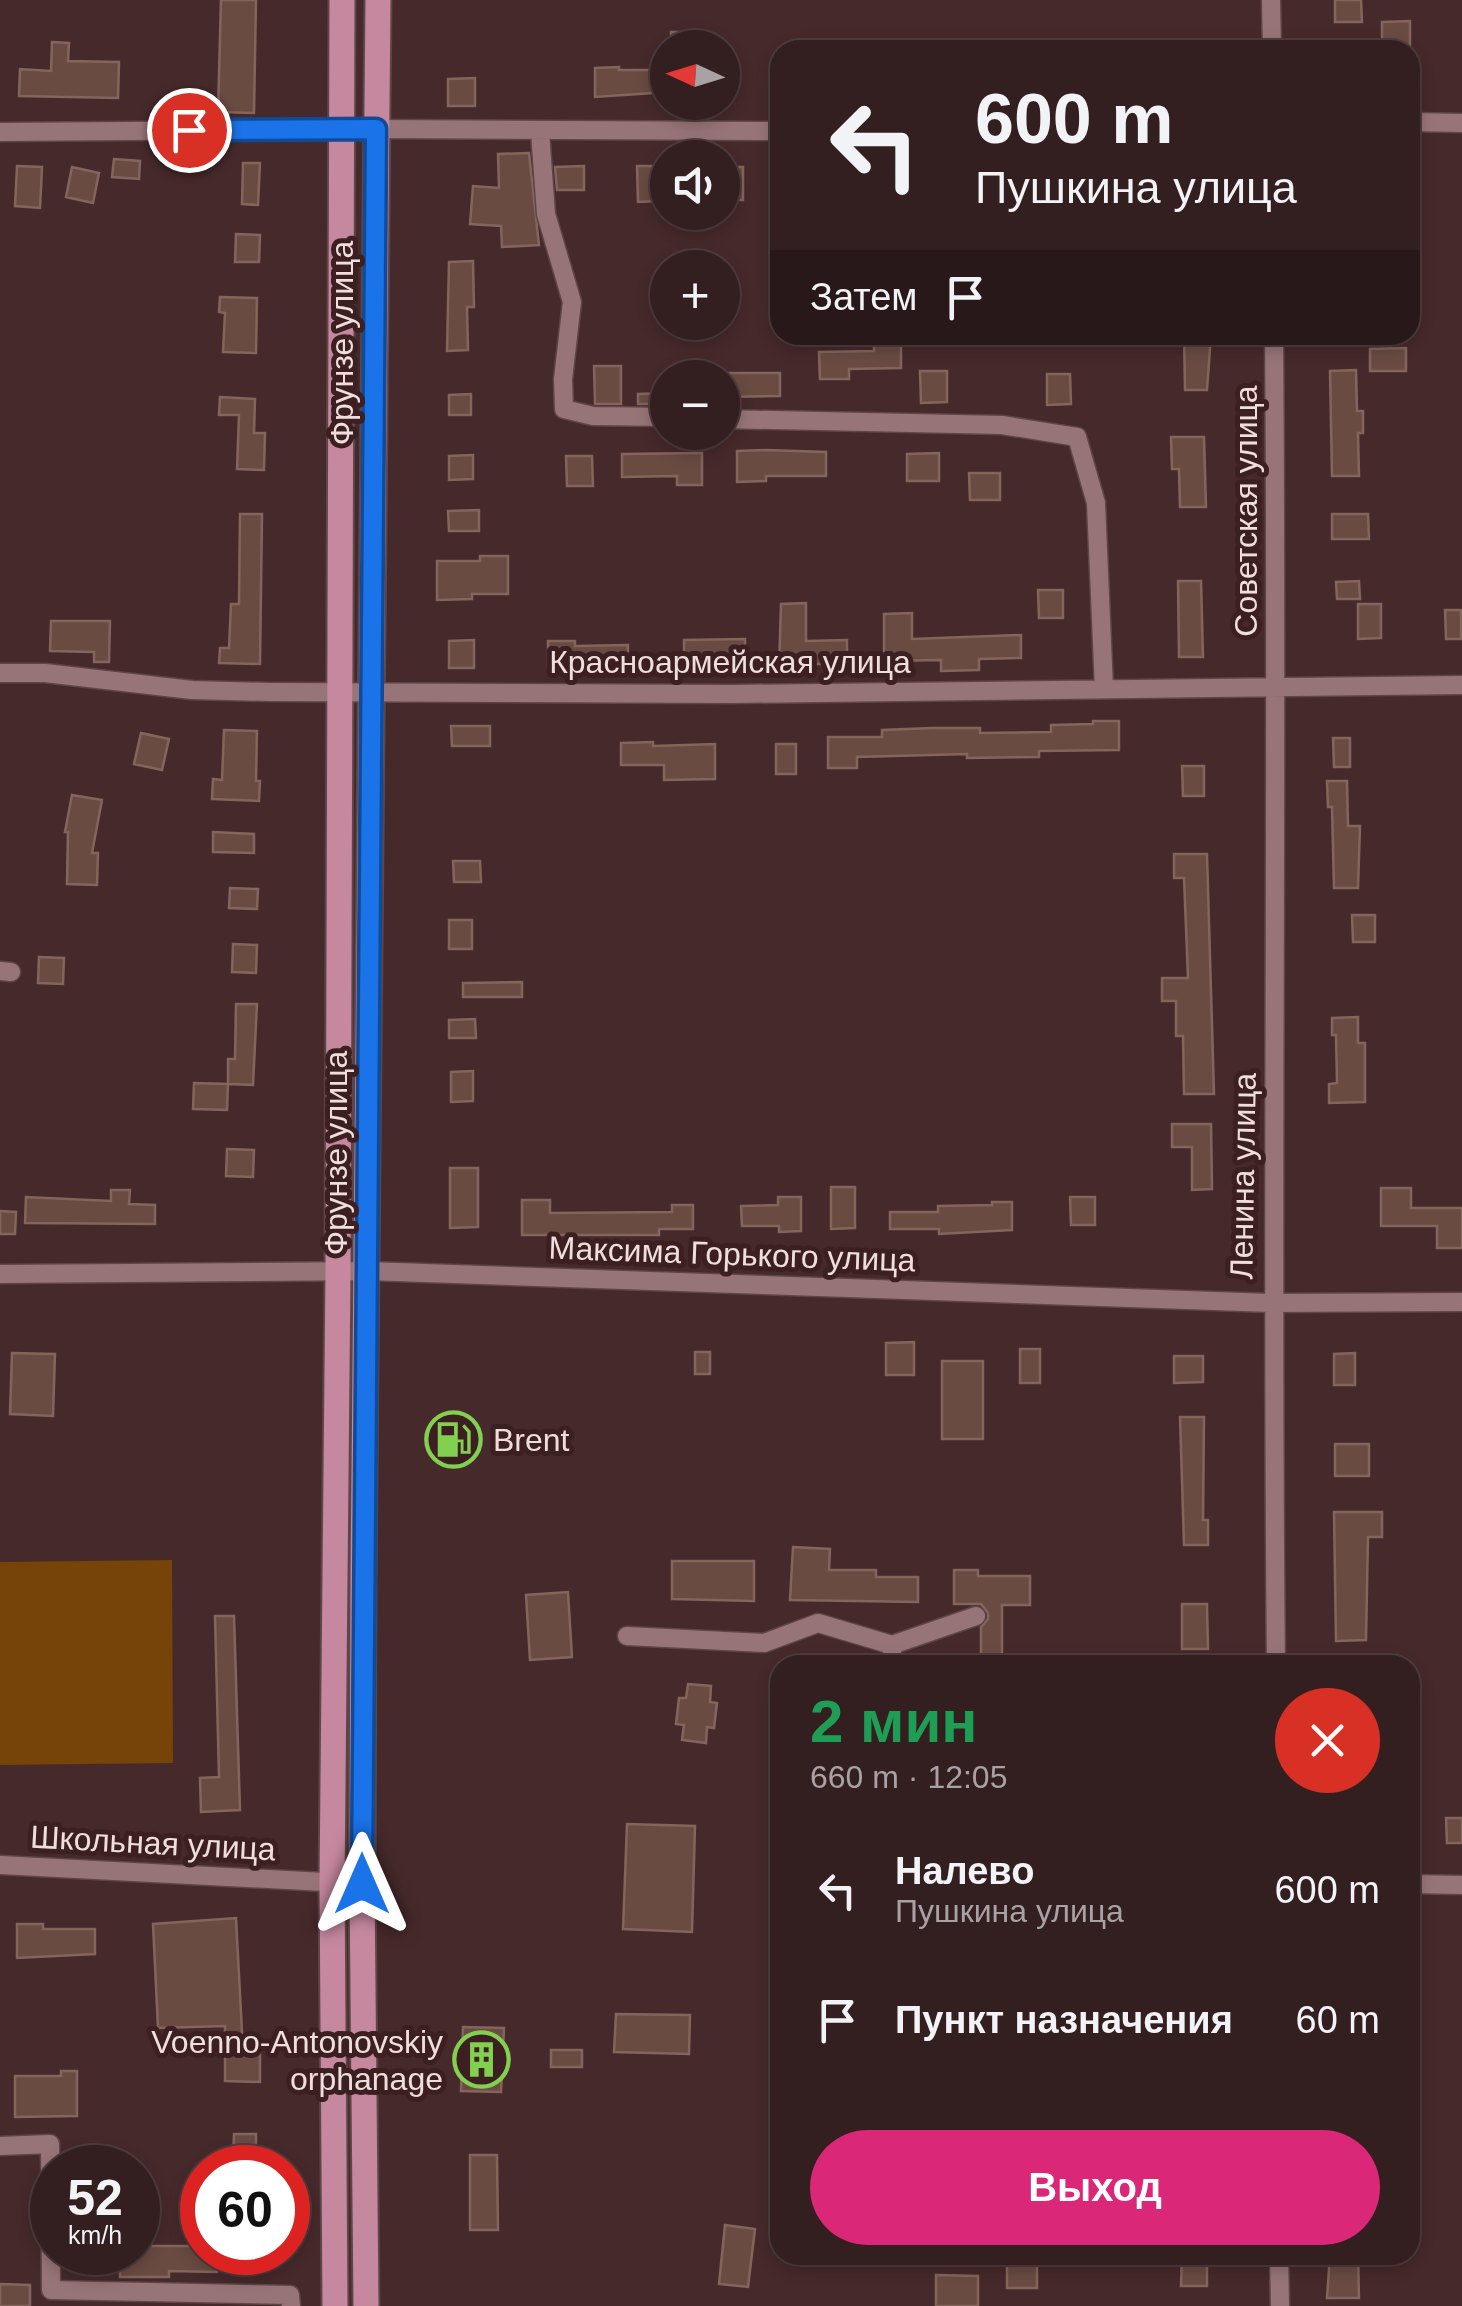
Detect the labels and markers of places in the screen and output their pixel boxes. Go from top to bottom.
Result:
pin [147,88,232,173]
fuel station icon: Brent [424,1410,484,1470]
place label: Brent [493,1422,570,1458]
place label: Voenno-Antonovskiy orphanage [151,2024,443,2097]
building icon: Voenno-Antonovskiy orphanage [452,2030,512,2090]

